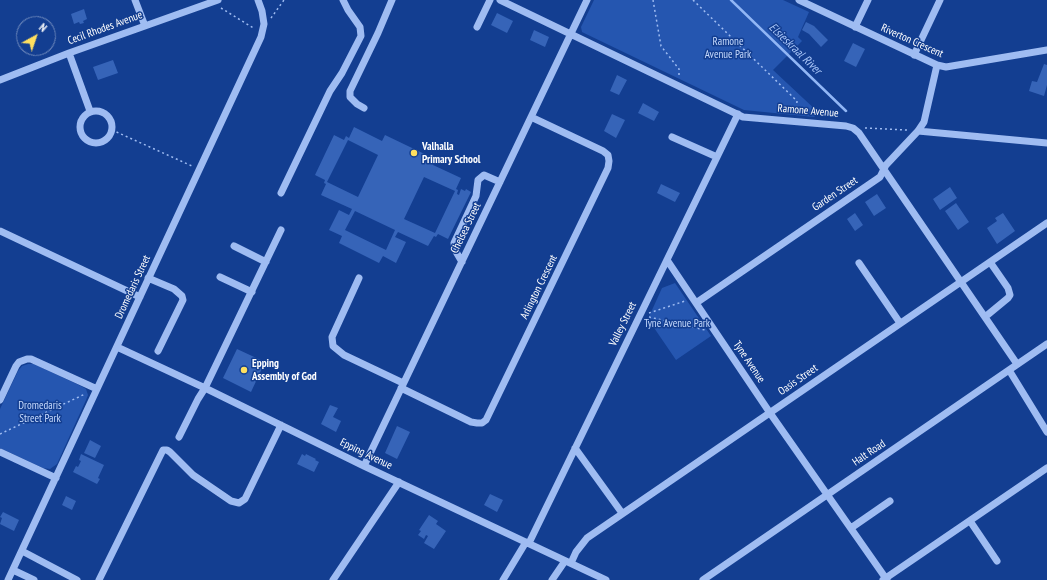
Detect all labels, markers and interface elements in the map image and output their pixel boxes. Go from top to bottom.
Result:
street label: Cecil Rhodes Avenue [66,8,144,48]
north arrow [16,16,56,56]
text: N [36,20,50,35]
water label: Elsieskraal River [766,20,824,78]
street label: Riverton Crescent [879,21,945,61]
park label: Ramone Avenue Park [705,35,751,61]
street label: Ramone Avenue [777,102,839,120]
place label: Valhalla Primary School [422,140,480,166]
marker: Valhalla Primary School [409,148,419,158]
street label: Garden Street [810,174,860,214]
street label: Chelsea Street [448,201,484,255]
street label: Dromedaris Street [113,253,153,321]
street label: Arlington Crescent [518,253,560,321]
street label: Valley Street [607,300,639,348]
park label: Tyne Avenue Park [644,317,710,331]
street label: Tyne Avenue [730,339,768,385]
place label: Epping Assembly of God [252,357,317,383]
street label: Oasis Street [776,362,820,398]
marker: Epping Assembly of God [239,365,249,375]
park label: Dromedaris Street Park [18,399,62,425]
street label: Epping Avenue [338,436,394,472]
street label: Halt Road [850,437,888,469]

